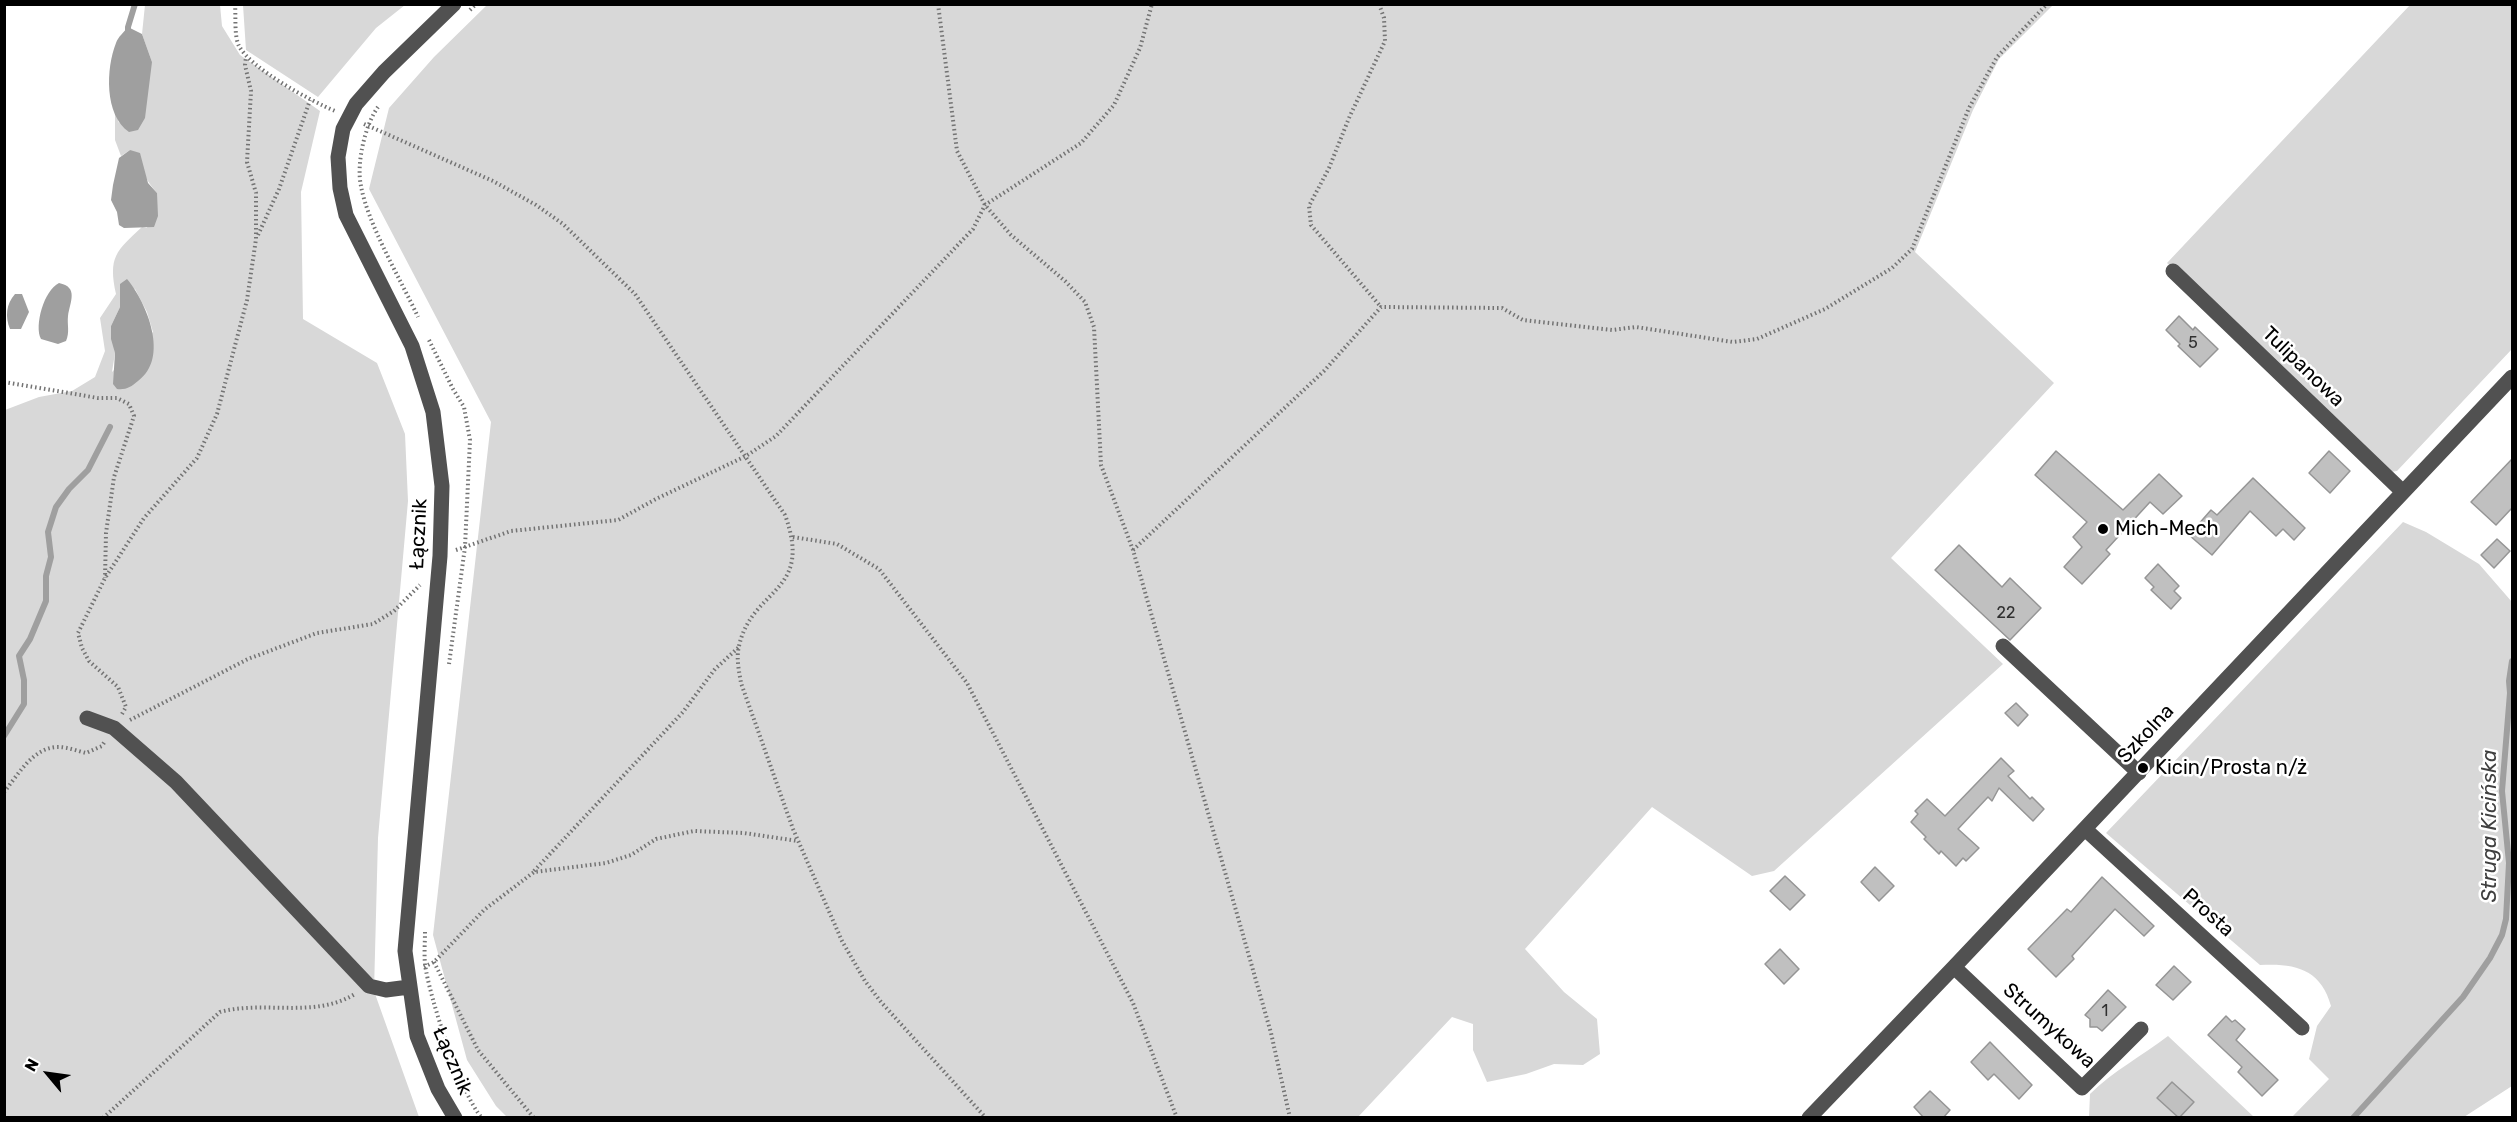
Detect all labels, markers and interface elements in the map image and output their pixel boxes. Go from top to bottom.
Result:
street label: Tulipanowa [2257,322,2349,412]
house number: 5 [2188,333,2198,353]
street label: Łącznik [405,498,433,570]
place label: Mich-Mech [2115,517,2219,541]
marker: Mich-Mech [2096,522,2110,536]
house number: 22 [1997,603,2015,623]
street label: Szkolna [2113,700,2179,768]
water label: Struga Kicińska [2477,750,2503,902]
place label: Kicin/Prosta n/ż [2155,756,2307,780]
marker: Kicin/Prosta n/ż [2136,761,2150,775]
street label: Prosta [2177,884,2239,942]
street label: Strumykowa [1998,978,2100,1074]
house number: 1 [2102,1001,2108,1021]
street label: Łącznik [427,1024,477,1098]
north arrow [18,1044,78,1104]
text: N [21,1055,43,1075]

